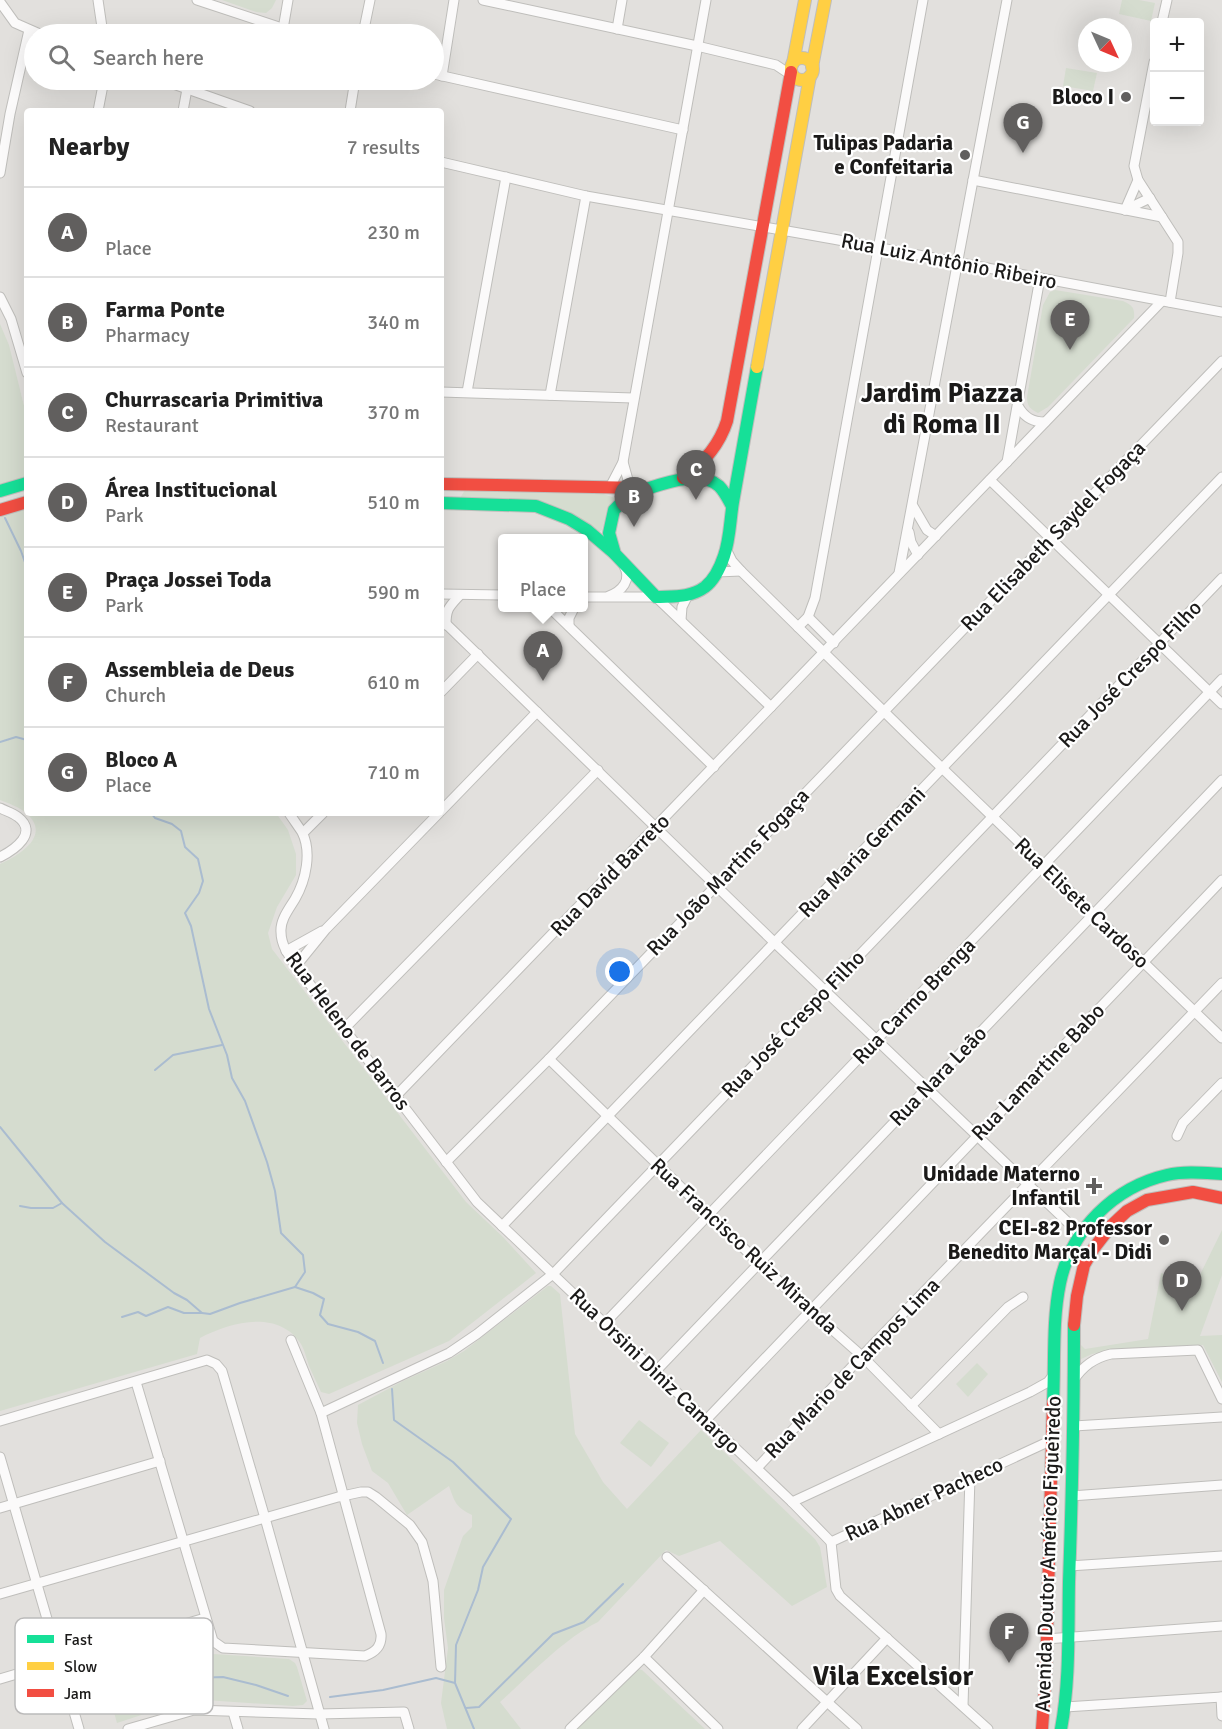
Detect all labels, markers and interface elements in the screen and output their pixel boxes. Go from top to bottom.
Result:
north arrow [1078,18,1132,72]
map controls [1150,18,1204,126]
button: + [1150,18,1204,72]
search box [24,24,444,90]
icon: search [45,41,78,74]
text: Search here [93,44,204,71]
button: − [1150,72,1204,126]
place label: Bloco I [1052,84,1114,110]
marker: Bloco I [1119,90,1133,104]
pin: G [1004,104,1042,153]
place label: Tulipas Padaria e Confeitaria [814,130,953,180]
text: Nearby [48,131,129,163]
text: 7 results [347,135,420,160]
marker: Tulipas Padaria e Confeitaria [958,148,972,162]
text: ㅤ [105,209,125,236]
text: A [61,220,74,245]
text: 230 m [367,220,420,245]
street label: Rua Luiz Antônio Ribeiro [839,227,1059,295]
text: Place [105,236,152,261]
text: Farma Ponte [105,296,225,323]
pin: E [1050,300,1090,350]
text: B [61,310,74,335]
text: 340 m [367,310,420,335]
text: Pharmacy [105,323,190,348]
district label: Jardim Piazza di Roma II [861,377,1023,441]
text: Churrascaria Primitiva [105,386,323,413]
text: C [61,400,74,425]
text: 370 m [367,400,420,425]
text: Restaurant [105,413,199,438]
street label: Rua Elisabeth Saydel Fogaça [955,435,1151,637]
pin: C [676,450,716,500]
text: Área Institucional [105,476,277,503]
pin: B [614,478,654,527]
text: D [61,490,74,515]
text: 510 m [367,490,420,515]
text: Park [105,503,143,528]
popup [498,534,588,612]
text: ㅤ [520,550,540,577]
text: Praça Jossei Toda [105,566,272,593]
text: Place [520,577,566,602]
text: E [62,580,73,605]
text: 590 m [367,580,420,605]
text: Park [105,593,143,618]
street label: Rua José Crespo Filho [1053,595,1207,753]
pin: A [524,632,562,681]
text: Assembleia de Deus [105,656,294,683]
text: F [62,670,73,695]
text: 610 m [367,670,420,695]
text: Church [105,683,166,708]
text: Bloco A [105,746,177,773]
text: G [61,760,74,785]
text: 710 m [367,760,420,785]
text: Place [105,773,152,798]
street label: Rua Maria Germani [793,781,931,923]
street label: Rua João Martins Fogaça [641,783,815,961]
street label: Rua David Barreto [545,808,675,942]
street label: Rua Elisete Cardoso [1009,832,1155,974]
street label: Rua Carmo Brenga [847,932,981,1070]
street label: Rua José Crespo Filho [716,945,870,1103]
street label: Rua Heleno de Barros [280,947,416,1115]
your location [605,957,634,986]
street label: Rua Lamartine Babo [966,998,1110,1146]
street label: Rua Nara Leão [884,1021,992,1131]
street label: Rua Francisco Ruiz Miranda [645,1152,843,1340]
place label: Unidade Materno Infantil [923,1161,1080,1211]
marker: Unidade Materno Infantil [1085,1177,1103,1195]
place label: CEI-82 Professor Benedito Marçal - Didi [947,1215,1153,1265]
marker: CEI-82 Professor Benedito Marçal - Didi [1157,1233,1171,1247]
pin: D [1162,1262,1202,1311]
street label: Rua Mario de Campos Lima [759,1272,945,1464]
street label: Rua Orsini Diniz Camargo [564,1283,746,1459]
street label: Avenida Doutor Américo Figueiredo [1029,1395,1067,1713]
street label: Rua Abner Pacheco [841,1451,1007,1547]
pin: F [990,1614,1028,1663]
legend [15,1618,213,1714]
text: Fast [64,1630,93,1650]
text: Slow [64,1657,98,1677]
district label: Vila Excelsior [813,1660,973,1693]
text: Jam [64,1684,92,1704]

